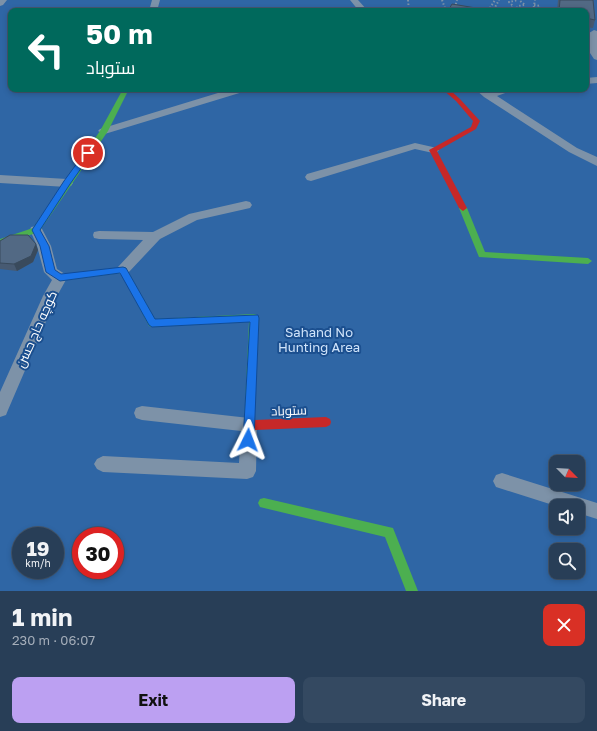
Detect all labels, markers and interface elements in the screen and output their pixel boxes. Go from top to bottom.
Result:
text: 50 m [86,17,153,50]
icon: left [20,24,72,76]
text: ستوباد [86,56,135,78]
pin [71,136,105,170]
icon: arrive [77,142,99,164]
street label: کوچه حاج حسن [12,288,62,371]
park label: Sahand No Hunting Area [278,324,360,355]
street label: ستوباد [271,401,307,419]
position arrow [227,419,269,461]
north arrow [549,455,585,491]
map controls [549,455,585,579]
button: sound [549,499,585,535]
speed limit sign: 30 [72,527,124,579]
text: 19 [26,536,49,560]
button: search [549,543,585,579]
text: km/h [25,557,51,569]
text: 1 min [12,602,72,631]
button: close [543,604,585,646]
text: 230 m · 06:07 [12,632,95,648]
button: Exit [12,677,295,723]
button: Share [303,677,585,723]

